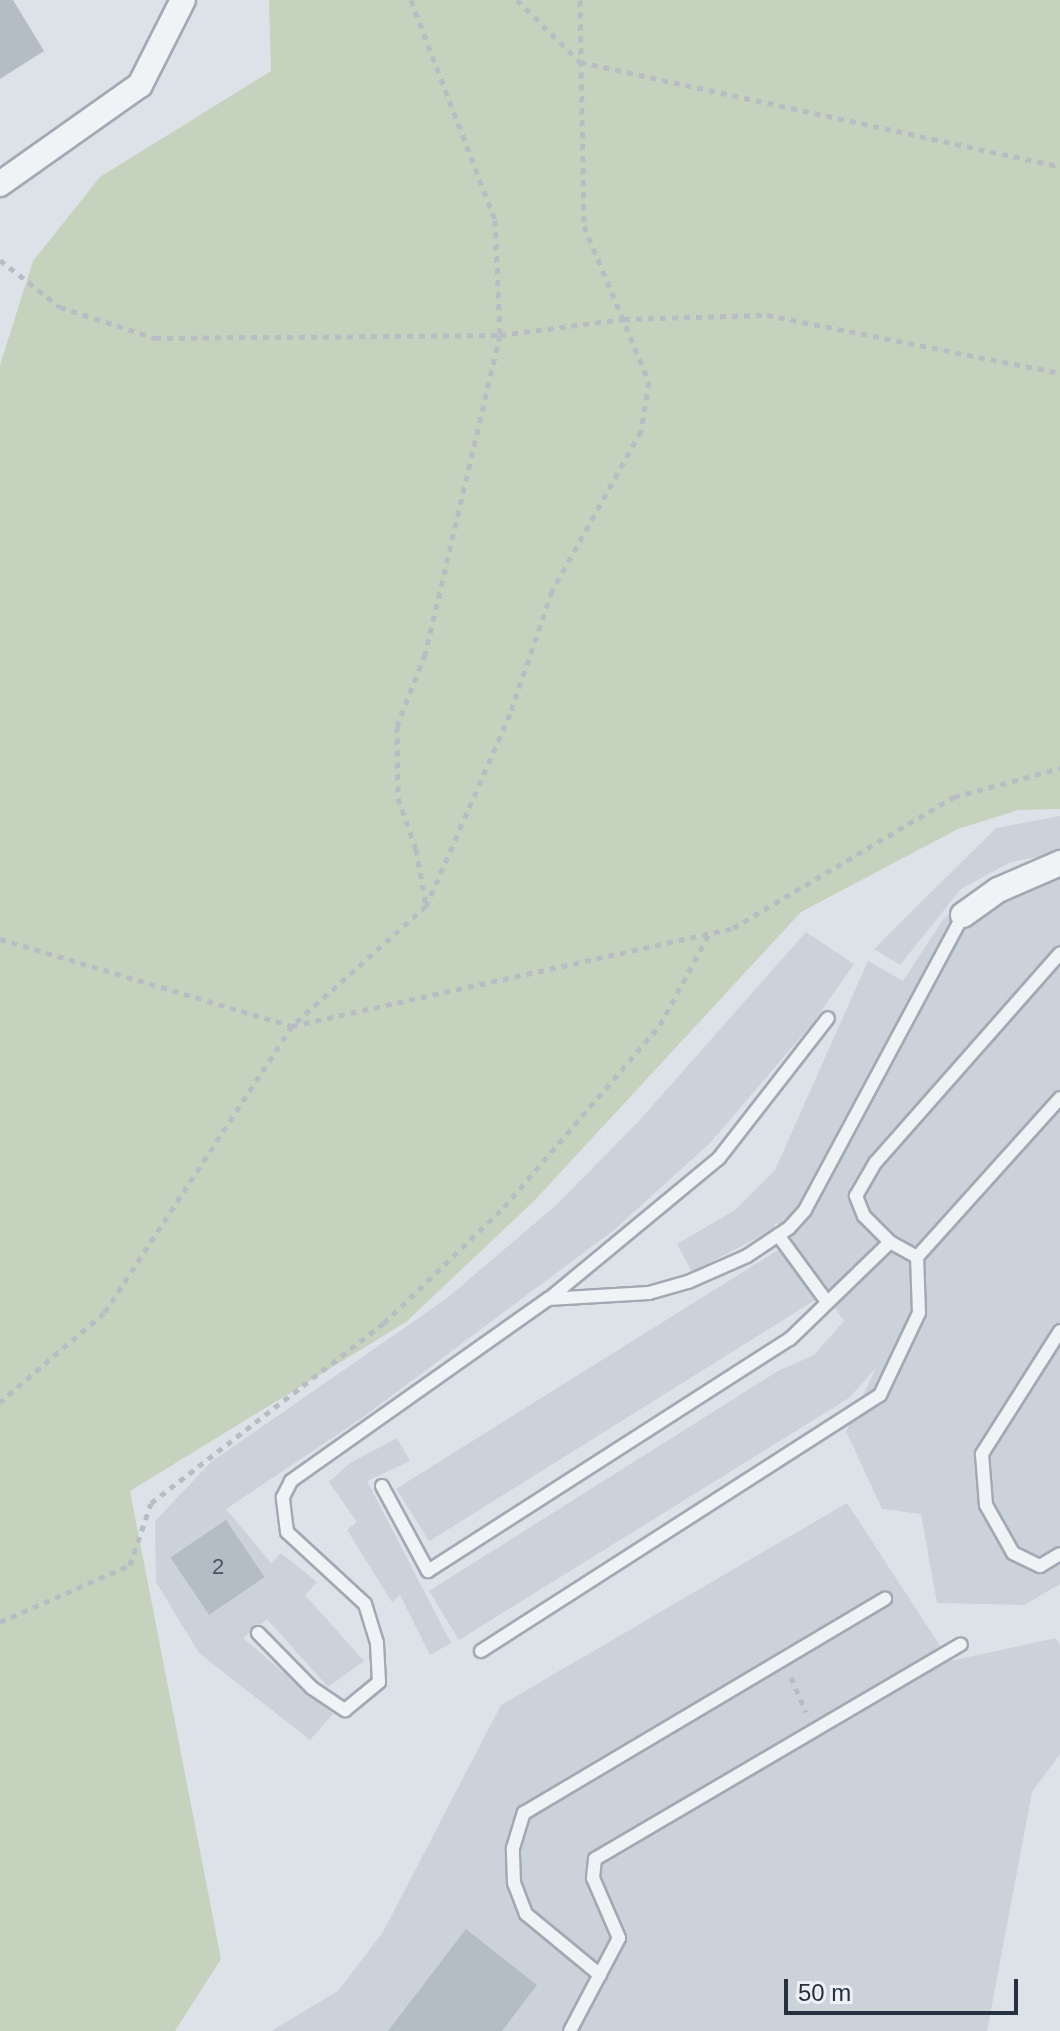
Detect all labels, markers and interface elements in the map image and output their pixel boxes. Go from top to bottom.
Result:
house number: 2 [212,1554,224,1580]
scale bar [788,1963,1022,2013]
text: 50 m [798,1979,851,2006]

